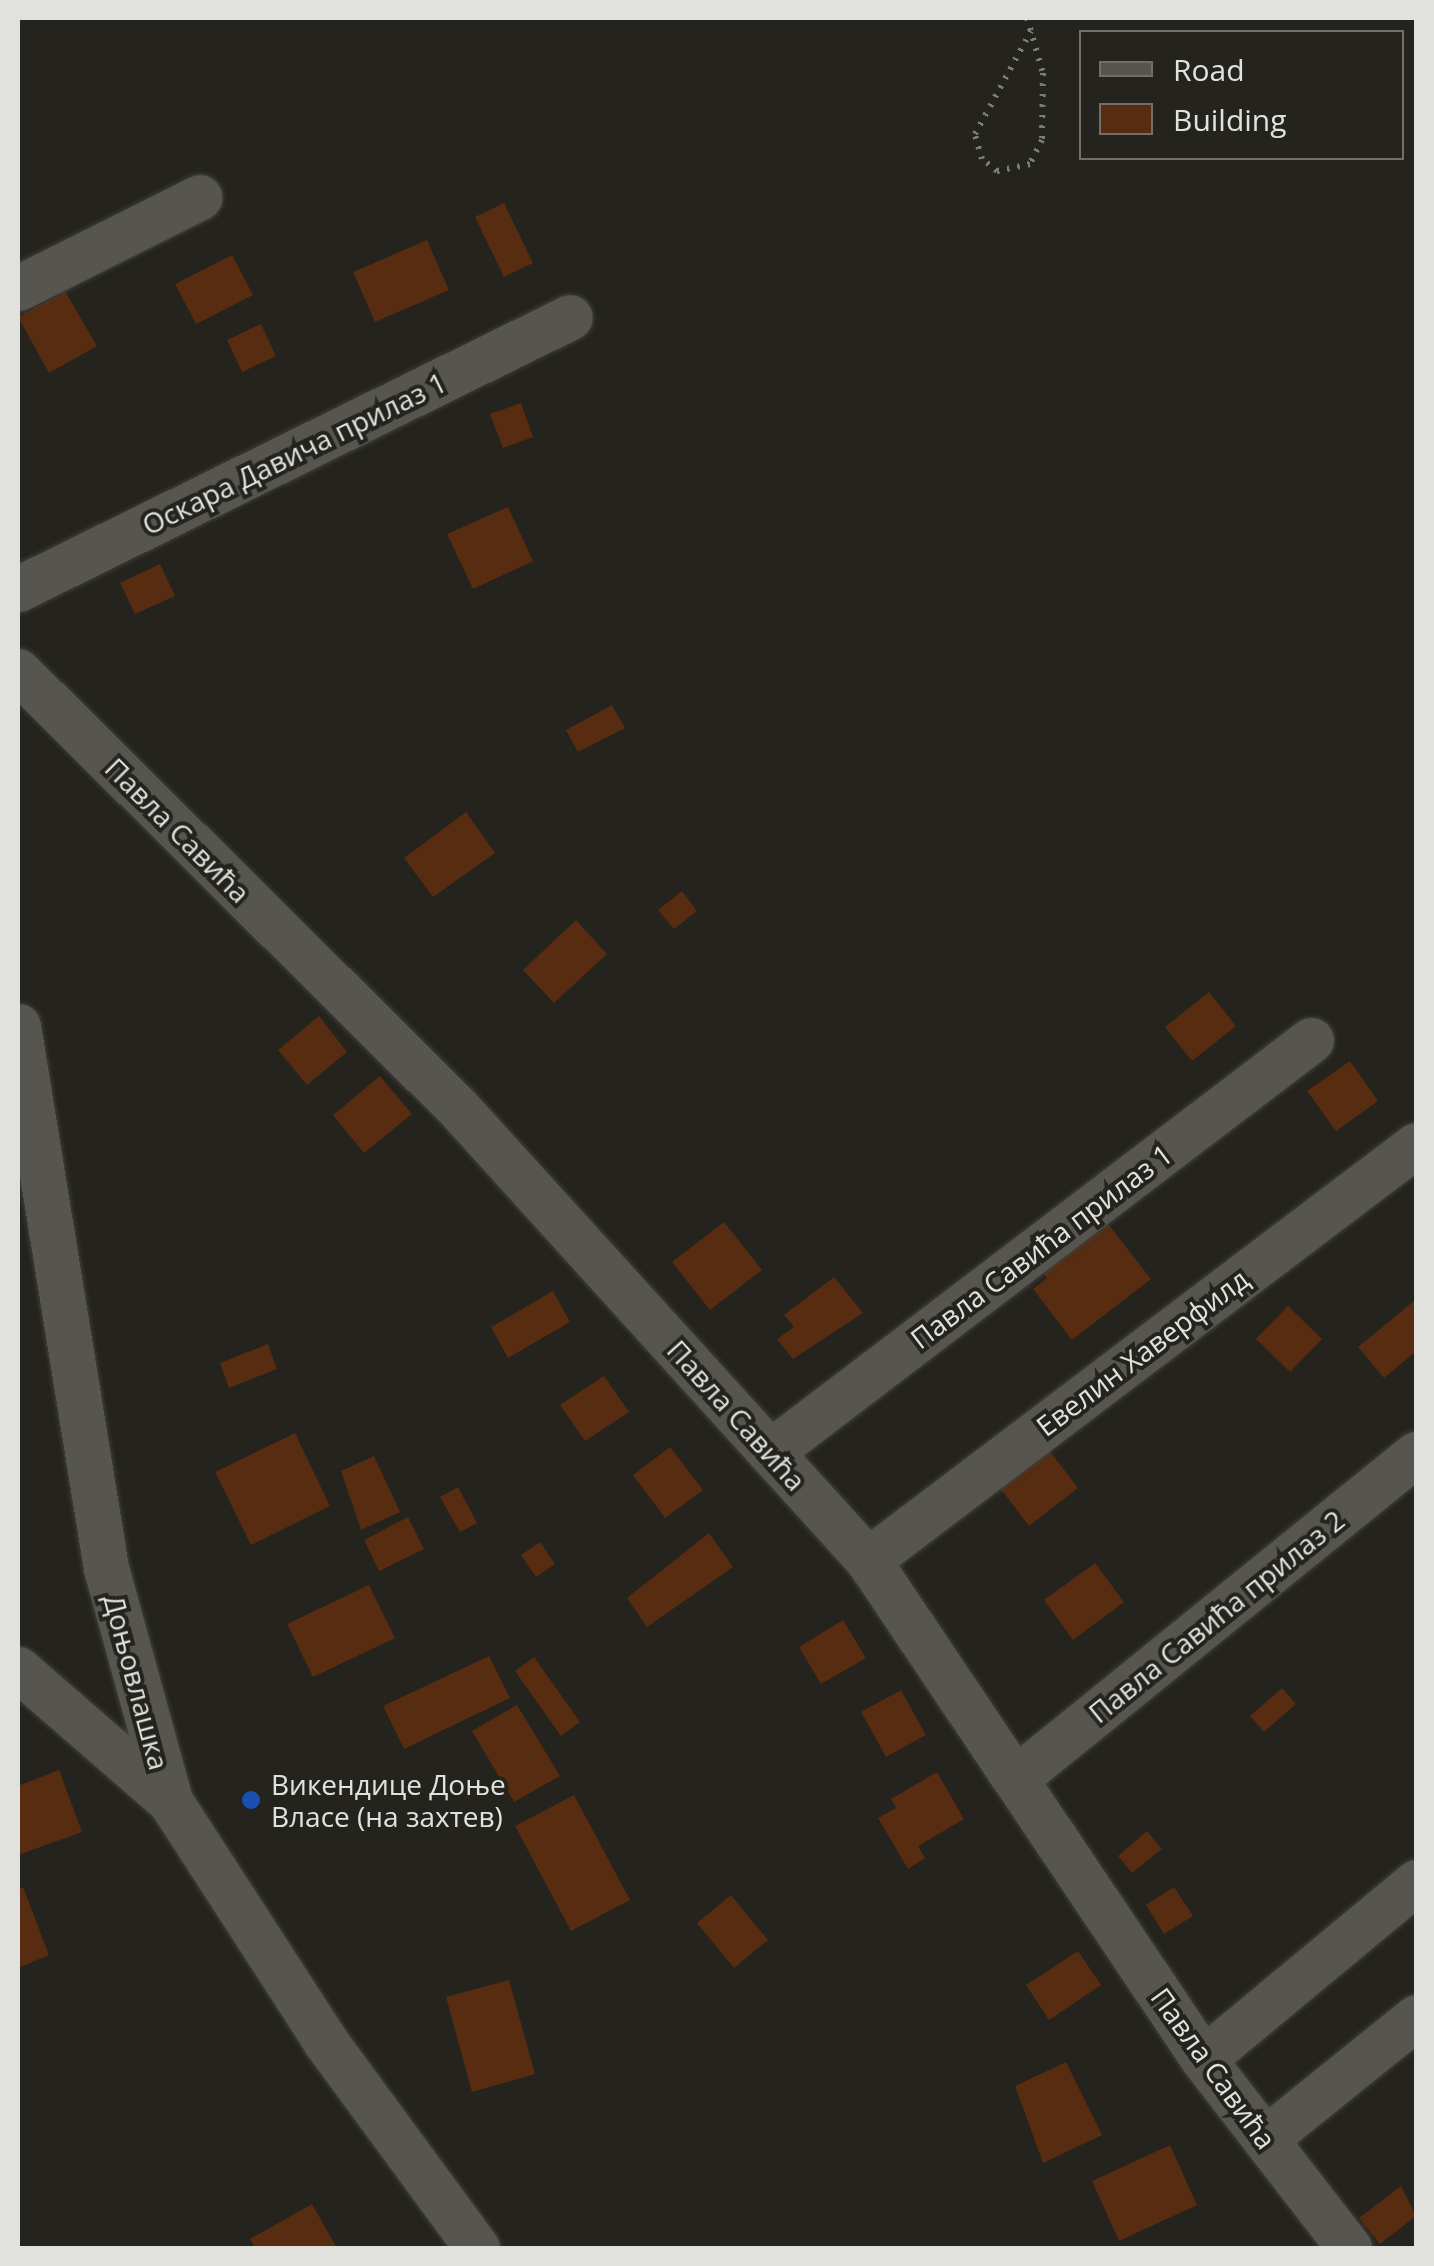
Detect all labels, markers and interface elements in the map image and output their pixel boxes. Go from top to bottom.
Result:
legend [1079,30,1404,160]
text: Road [1173,49,1245,90]
text: Building [1173,99,1287,140]
street label: Оскара Давича прилаз 1 [136,365,452,541]
street label: Павла Савића [99,751,257,909]
street label: Павла Савића прилаз 1 [904,1137,1178,1355]
street label: Евелин Хаверфилд [1029,1261,1255,1443]
street label: Павла Савића [661,1333,813,1497]
street label: Павла Савића прилаз 2 [1082,1503,1350,1729]
street label: Доњовлашка [97,1591,177,1773]
place label: Викендице Доње Власе (на захтев) [271,1767,506,1833]
marker: Викендице Доње Власе (на захтев) [240,1789,262,1811]
street label: Павла Савића [1144,1981,1284,2155]

